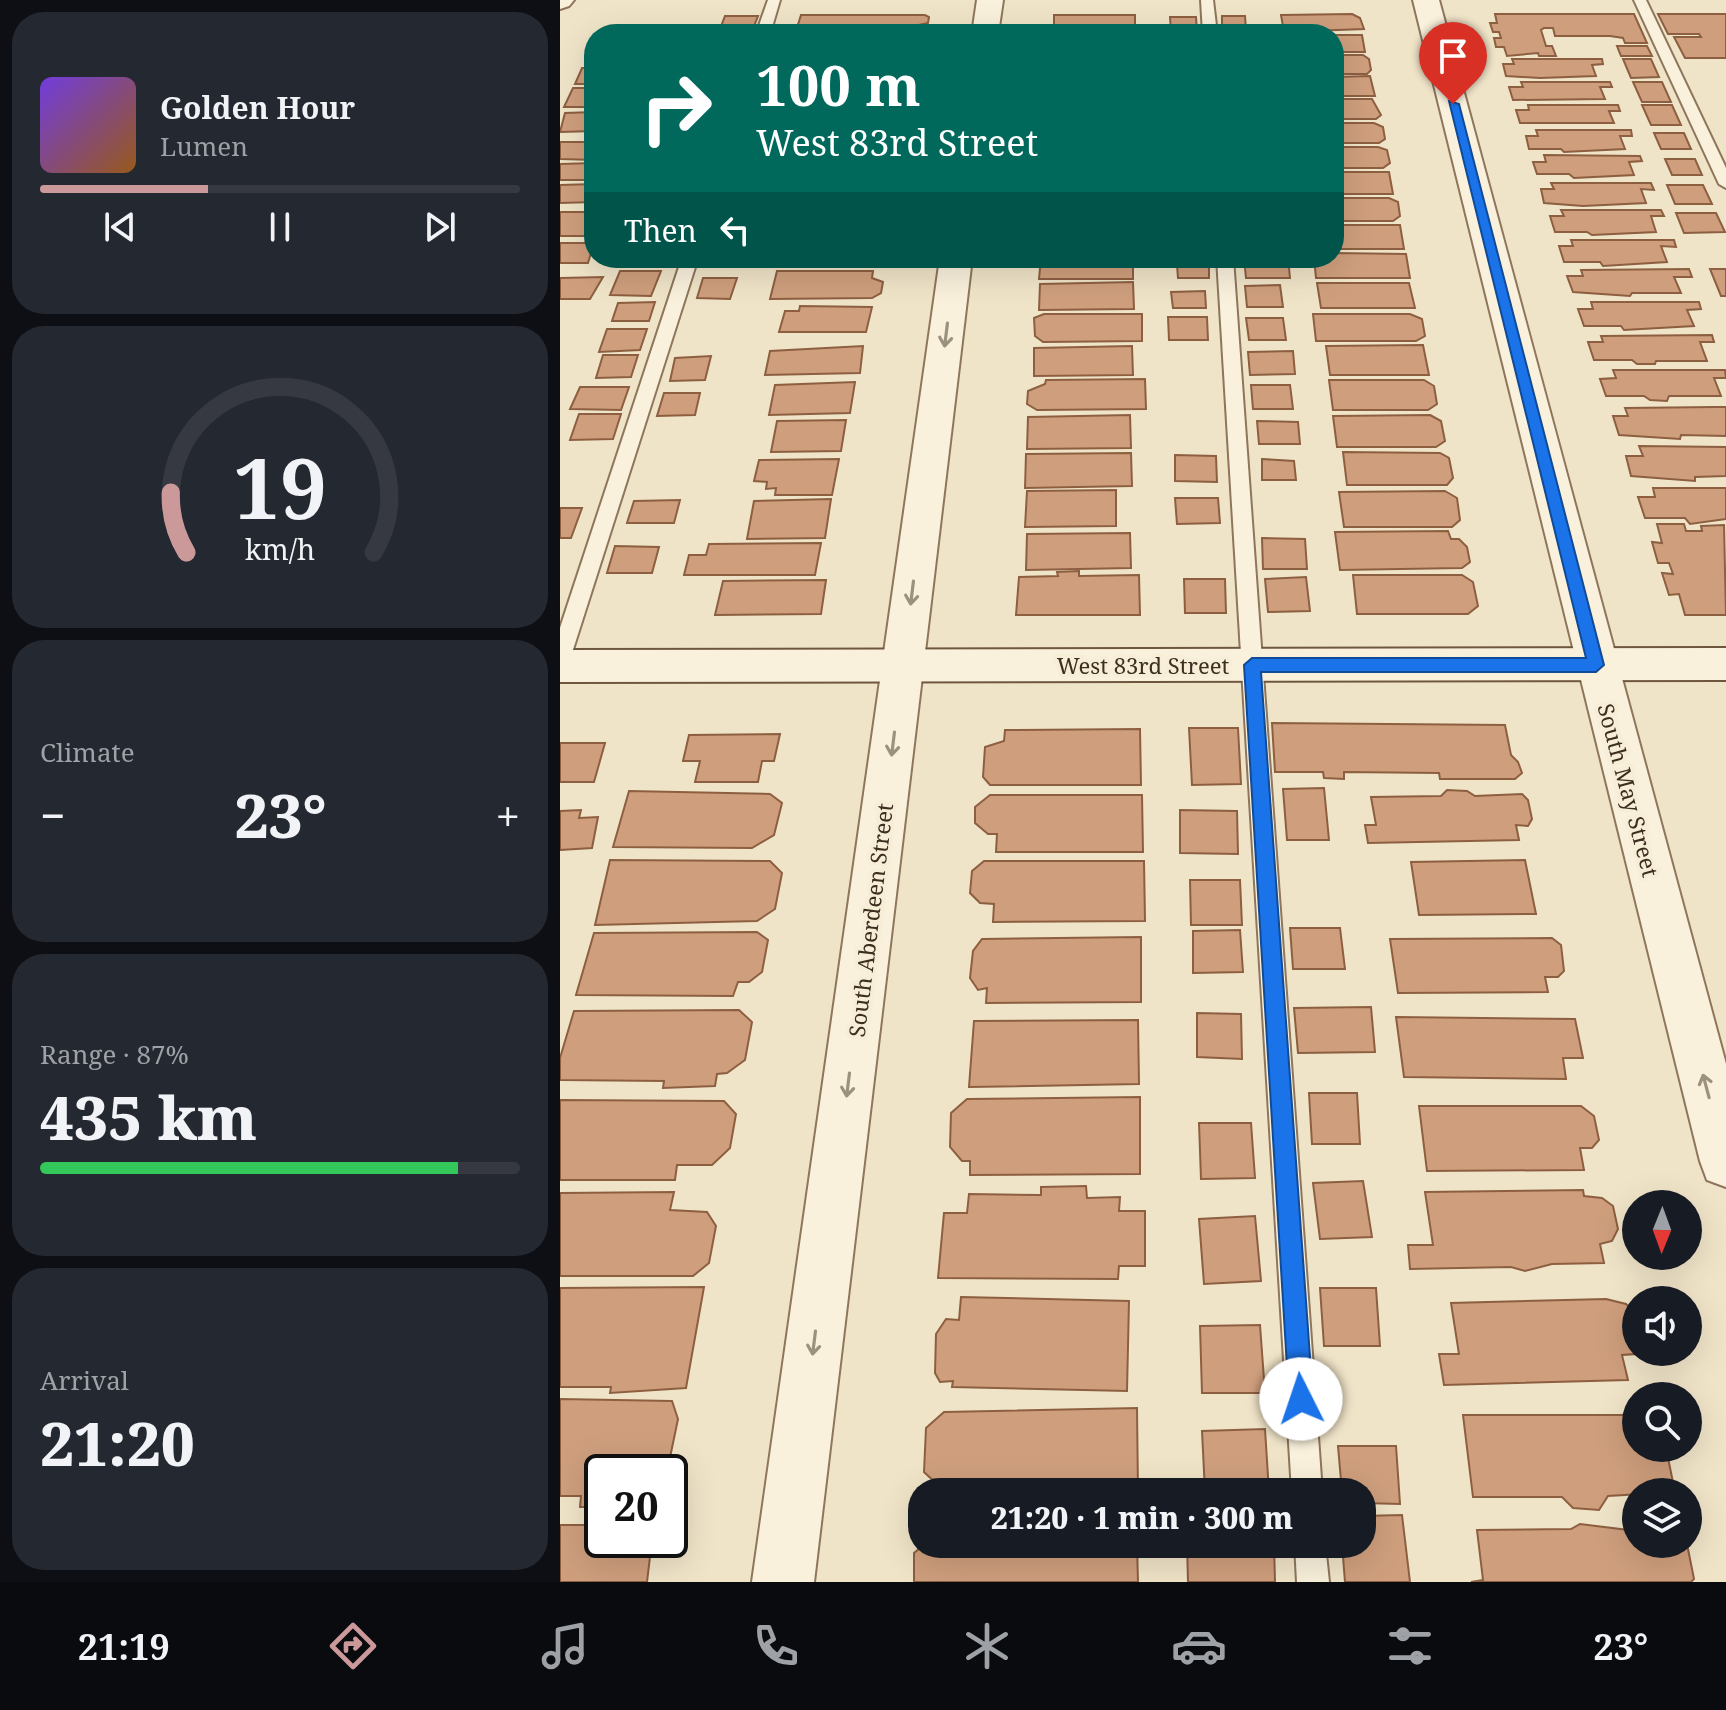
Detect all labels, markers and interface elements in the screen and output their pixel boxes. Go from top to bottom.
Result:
pin [1419,22,1487,104]
icon: arrive [1431,34,1475,78]
text: 100 m [756,46,921,122]
icon: right [624,56,728,160]
text: Golden Hour [160,87,355,128]
text: West 83rd Street [756,118,1038,167]
text: Lumen [160,128,248,164]
icon: previous [98,205,142,249]
icon: pause [258,205,302,249]
icon: next [418,205,462,249]
icon: left [713,208,757,252]
text: Then [624,210,697,251]
one-way arrow [938,322,953,347]
text: 19 [233,430,327,543]
text: km/h [245,529,315,568]
one-way arrow [904,580,919,605]
street label: West 83rd Street [1057,650,1229,680]
street label: South May Street [1591,700,1667,880]
one-way arrow [885,730,900,757]
text: Climate [40,734,135,770]
text: 23° [234,774,326,856]
text: − [40,785,65,845]
text: + [495,785,520,845]
street label: South Aberdeen Street [841,801,899,1039]
text: Range · 87% [40,1036,189,1072]
one-way arrow [840,1072,855,1097]
one-way arrow [1698,1073,1713,1099]
text: 435 km [40,1076,257,1158]
north arrow [1622,1190,1702,1270]
map controls [1622,1190,1702,1558]
button: sound [1622,1286,1702,1366]
one-way arrow [807,1329,822,1355]
position arrow [1259,1357,1343,1441]
text: Arrival [40,1362,129,1398]
button: search [1622,1382,1702,1462]
text: 21:20 [40,1402,195,1484]
speed limit sign: 20 [584,1454,688,1558]
button: layers [1622,1478,1702,1558]
text: 21:20 · 1 min · 300 m [991,1497,1293,1538]
icon: directions [325,1618,381,1674]
icon: music [537,1618,593,1674]
icon: phone [748,1618,804,1674]
icon: climate [959,1618,1015,1674]
icon: car [1171,1618,1227,1674]
icon: filters [1382,1618,1438,1674]
text: 21:19 [78,1622,170,1671]
text: 23° [1593,1622,1648,1671]

